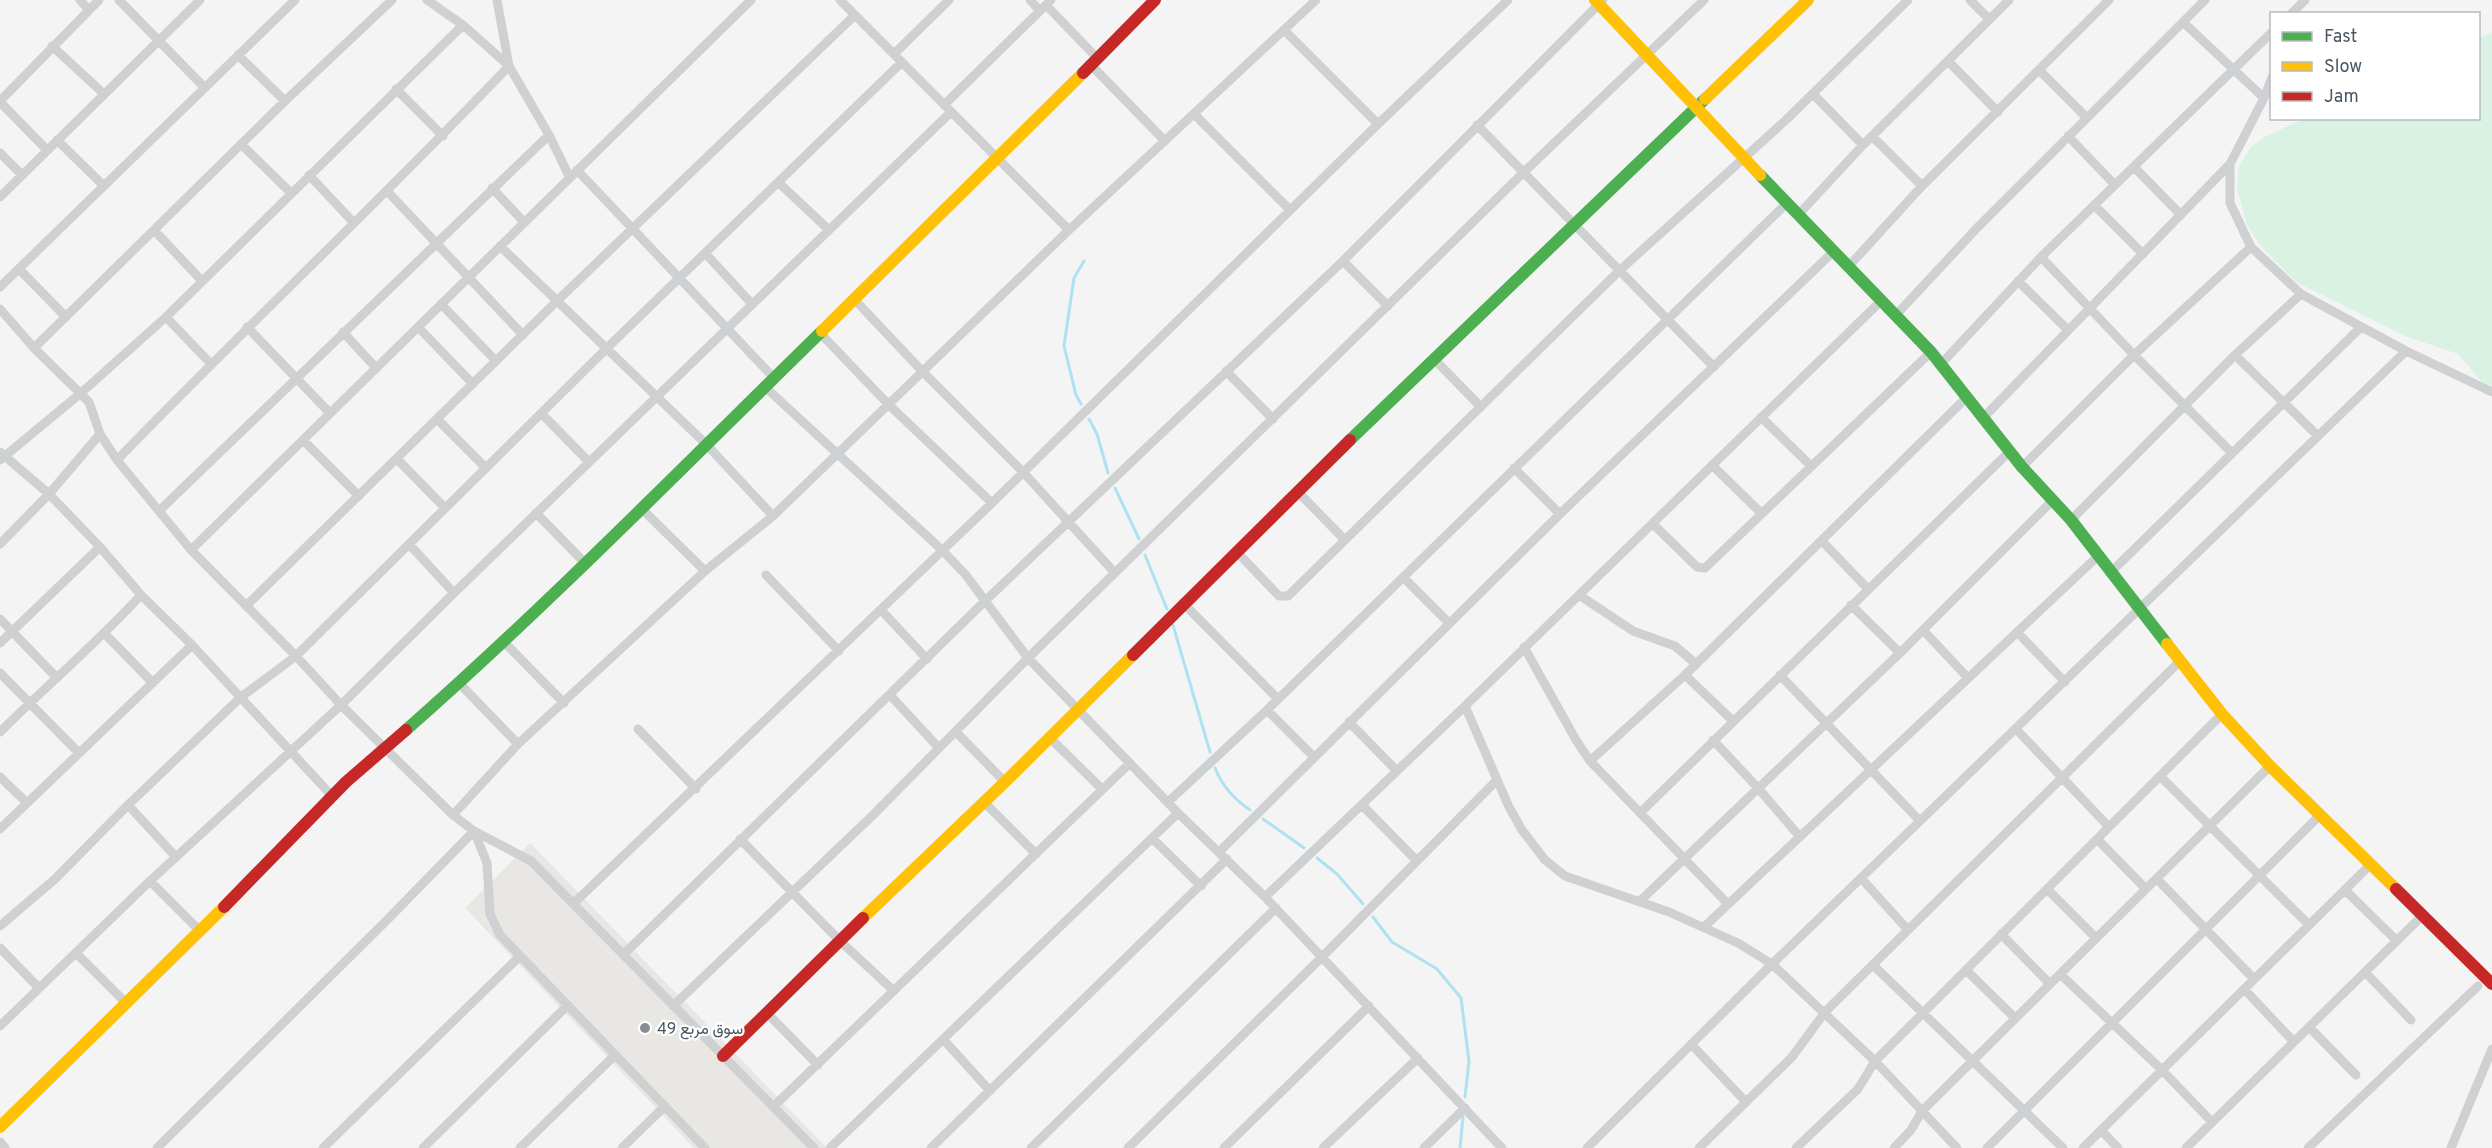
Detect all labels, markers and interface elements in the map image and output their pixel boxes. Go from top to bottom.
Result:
legend [2270,12,2480,120]
text: Fast [2324,26,2357,49]
text: Slow [2324,56,2362,79]
text: Jam [2324,86,2359,109]
place label: سوق مربع 49 [657,1020,743,1040]
marker: سوق مربع 49 [638,1021,652,1035]

